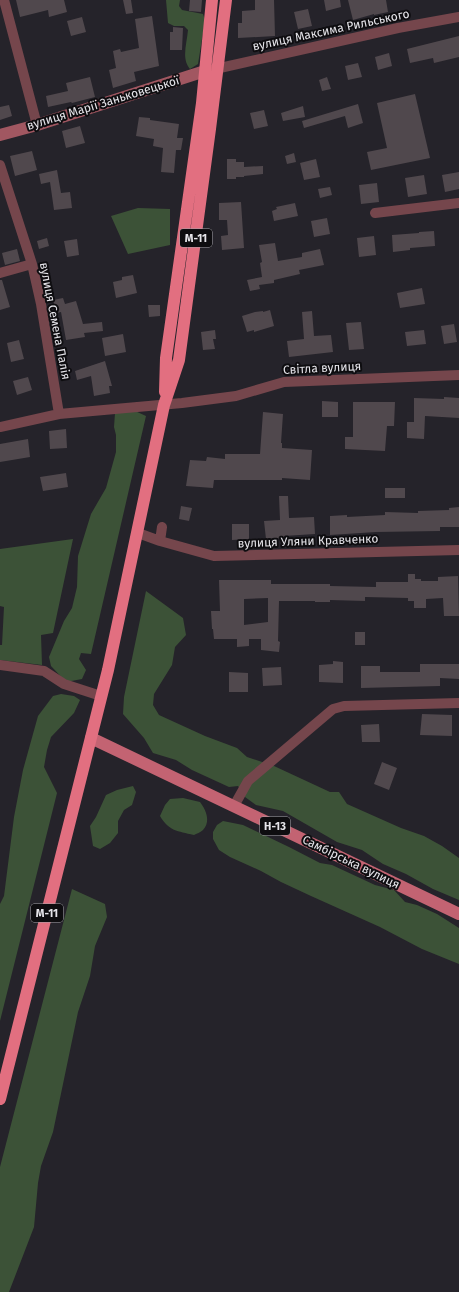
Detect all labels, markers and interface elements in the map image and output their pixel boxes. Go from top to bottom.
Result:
street label: вулиця Максима Рильського [251,7,411,53]
street label: вулиця Марії Заньковецької [25,73,181,133]
road number: М-11 [180,229,212,247]
street label: вулиця Семена Палія [37,261,73,381]
street label: Світла вулиця [283,359,361,377]
street label: вулиця Уляни Кравченко [237,532,379,550]
road number: Н-13 [260,817,290,835]
street label: Самбірська вулиця [300,832,402,892]
road number: М-11 [31,904,63,922]

